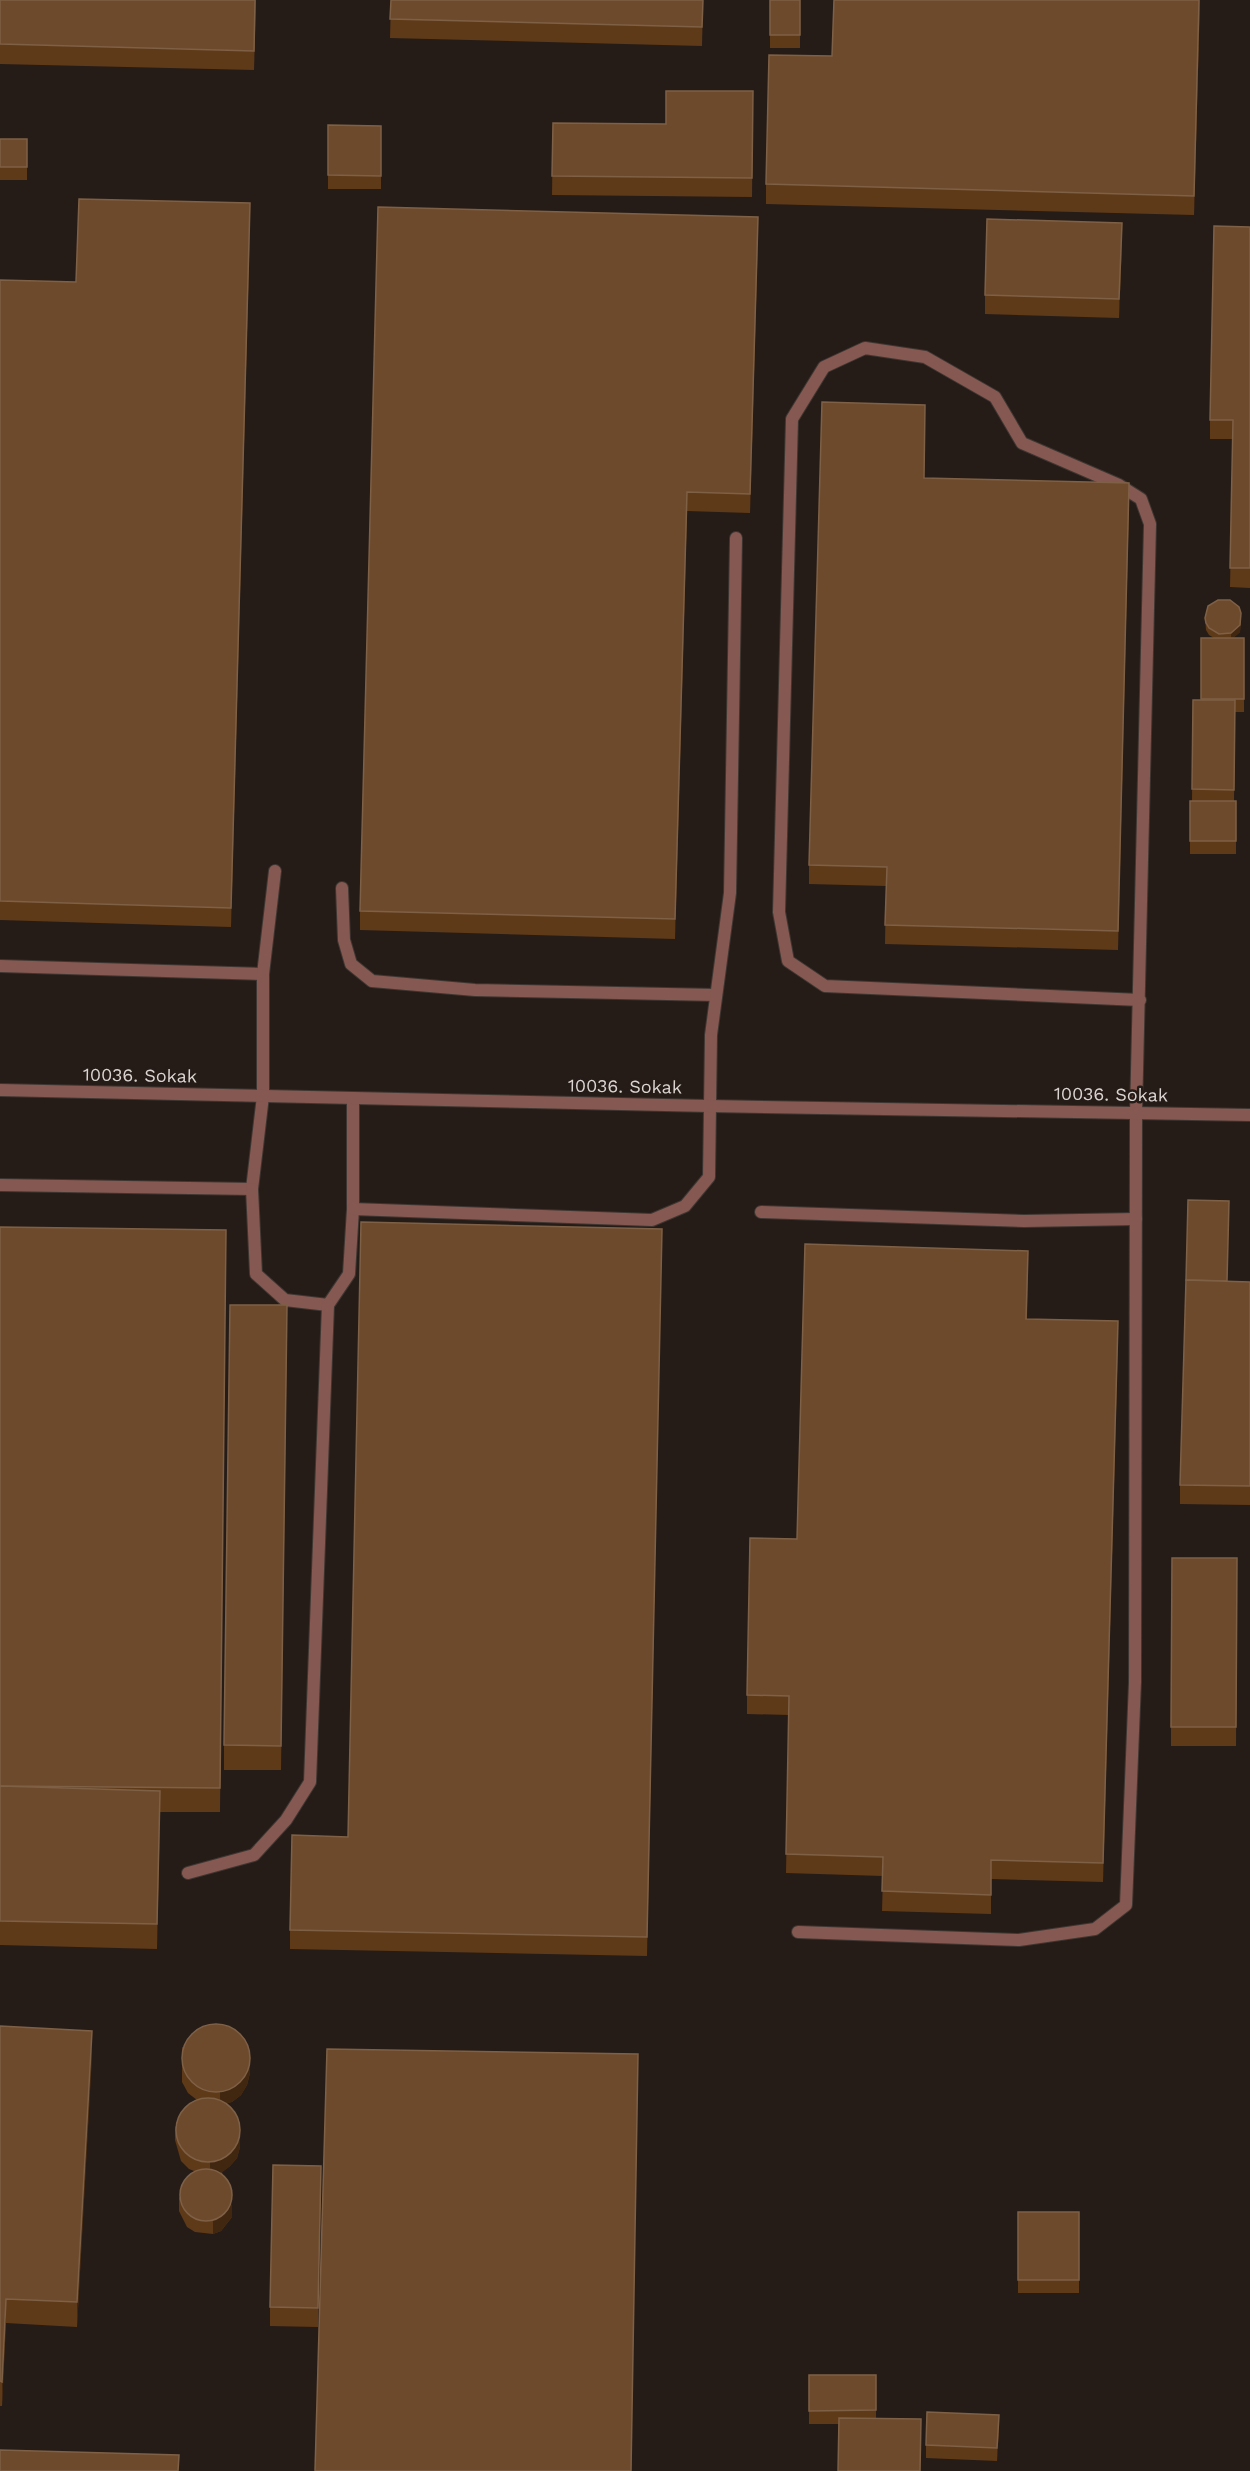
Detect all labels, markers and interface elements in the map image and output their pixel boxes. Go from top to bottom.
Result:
street label: 10036. Sokak [83,1064,197,1086]
street label: 10036. Sokak [568,1075,682,1097]
street label: 10036. Sokak [1054,1083,1168,1105]

